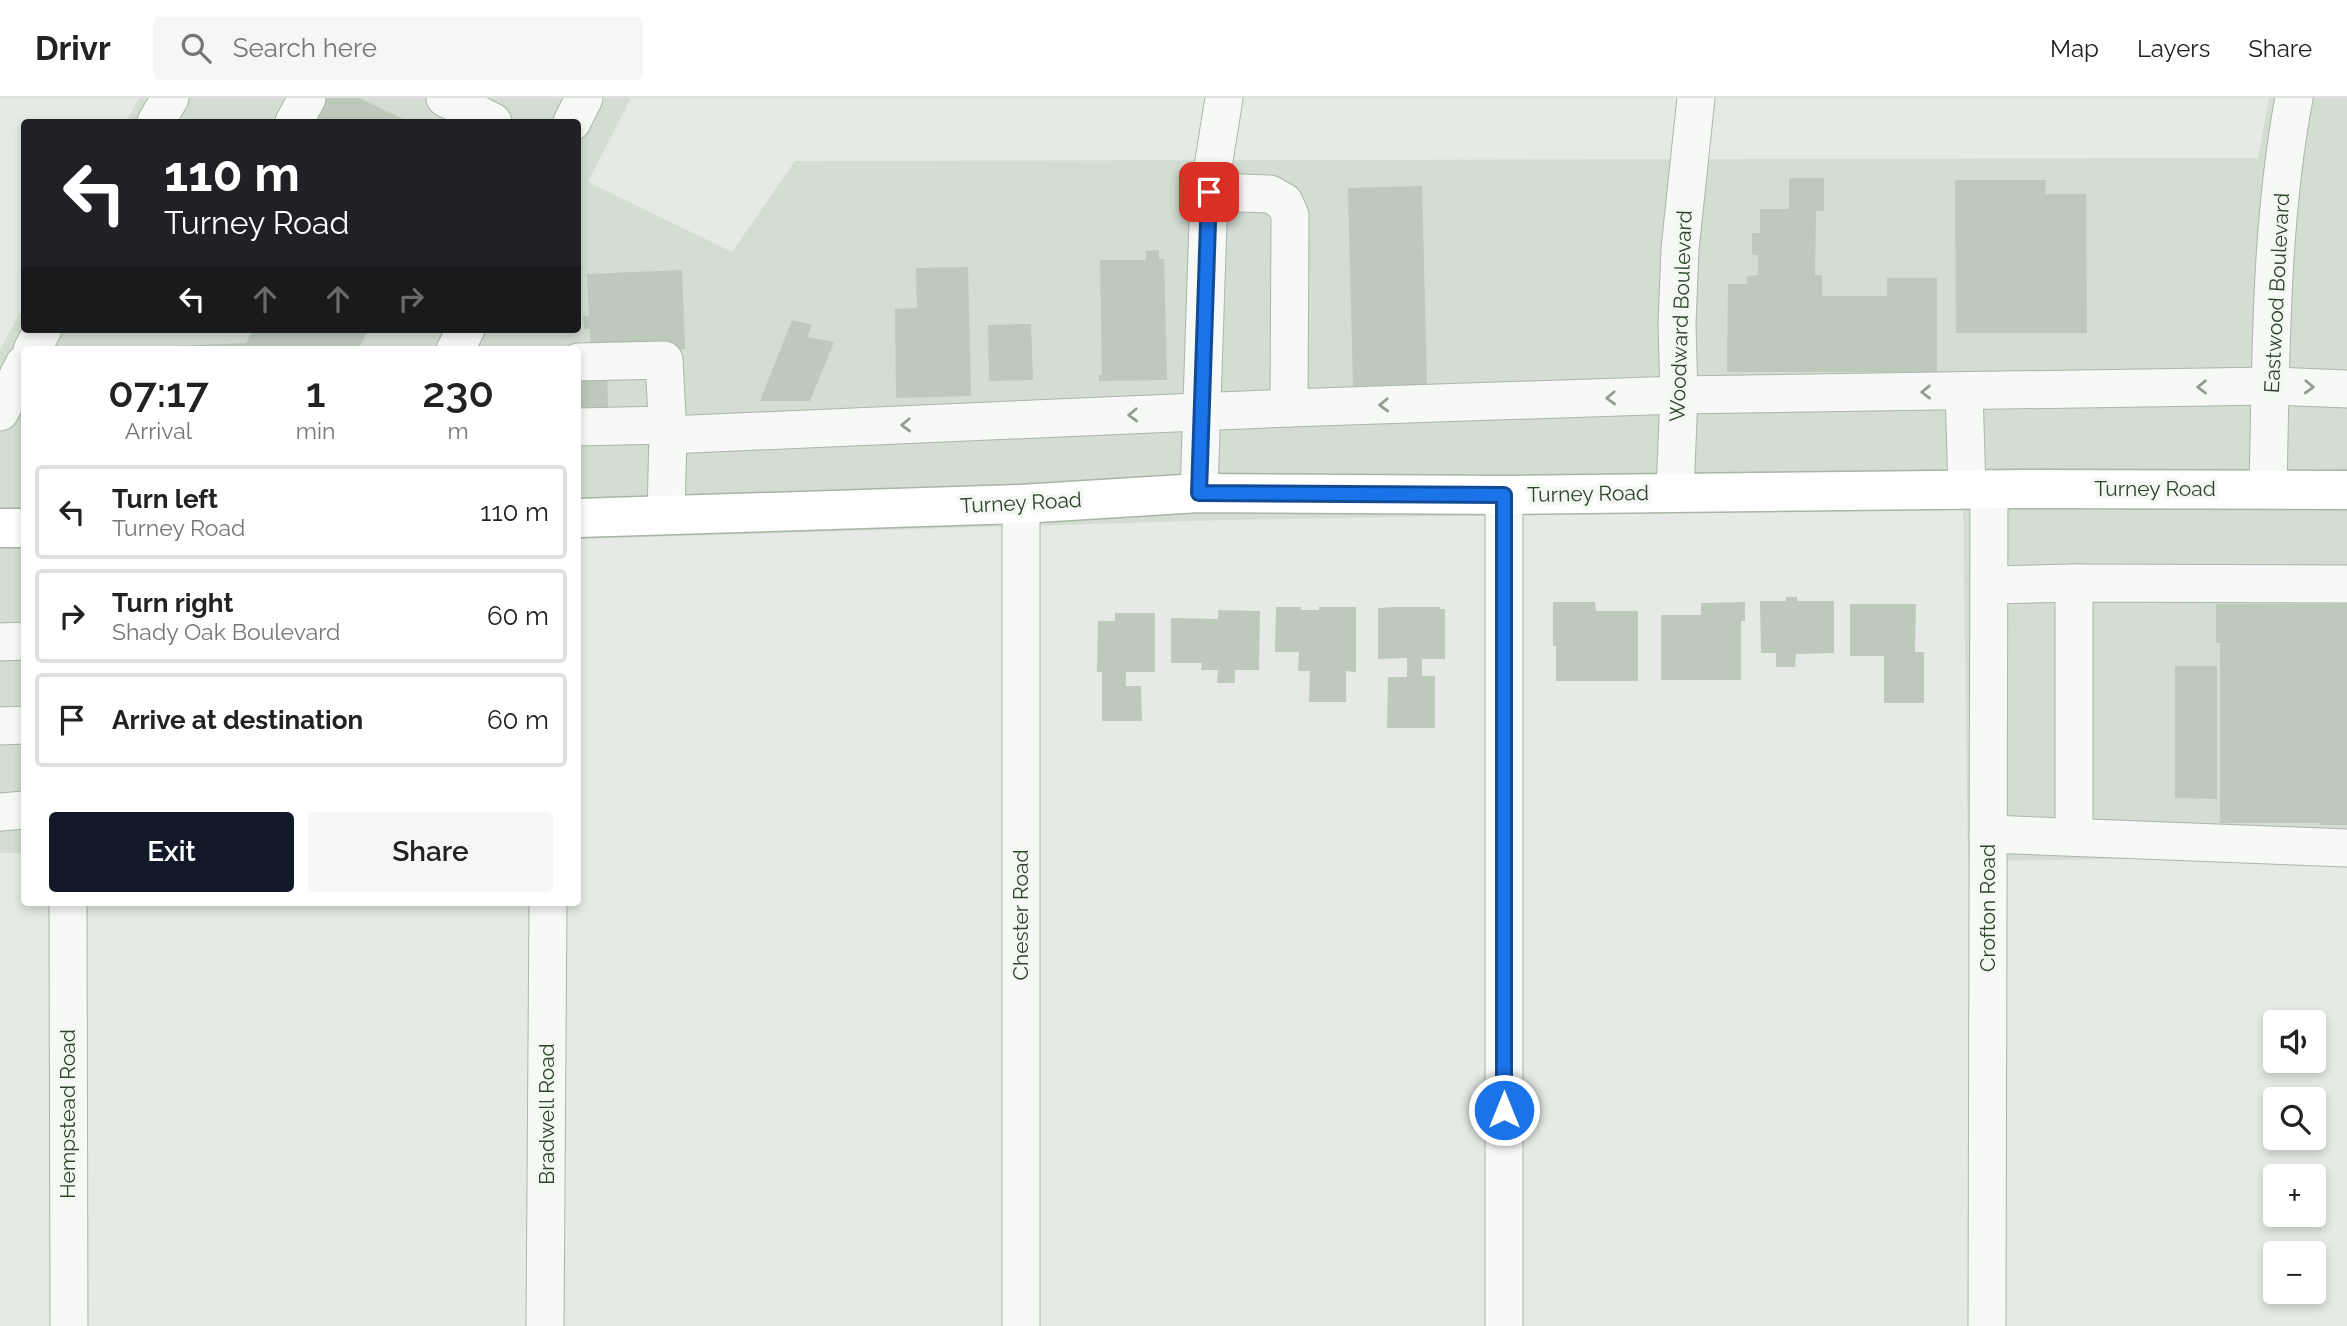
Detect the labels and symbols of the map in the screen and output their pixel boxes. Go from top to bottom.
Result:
pin [1179,162,1239,222]
street label: Eastwood Boulevard [2259,192,2294,394]
street label: Woodward Boulevard [1664,210,1697,422]
one-way arrow [2197,379,2207,395]
one-way arrow [2304,380,2315,395]
one-way arrow [1920,384,1931,400]
one-way arrow [1605,390,1616,405]
one-way arrow [1378,398,1389,413]
one-way arrow [1127,408,1138,423]
one-way arrow [900,417,911,432]
street label: Turney Road [2094,476,2216,501]
street label: Turney Road [1527,480,1649,507]
street label: Turney Road [960,487,1082,518]
street label: Crofton Road [1975,844,2000,972]
street label: Chester Road [1008,850,1033,980]
street label: Hempstead Road [55,1029,80,1199]
street label: Bradwell Road [534,1043,559,1185]
position arrow [1467,1073,1541,1147]

